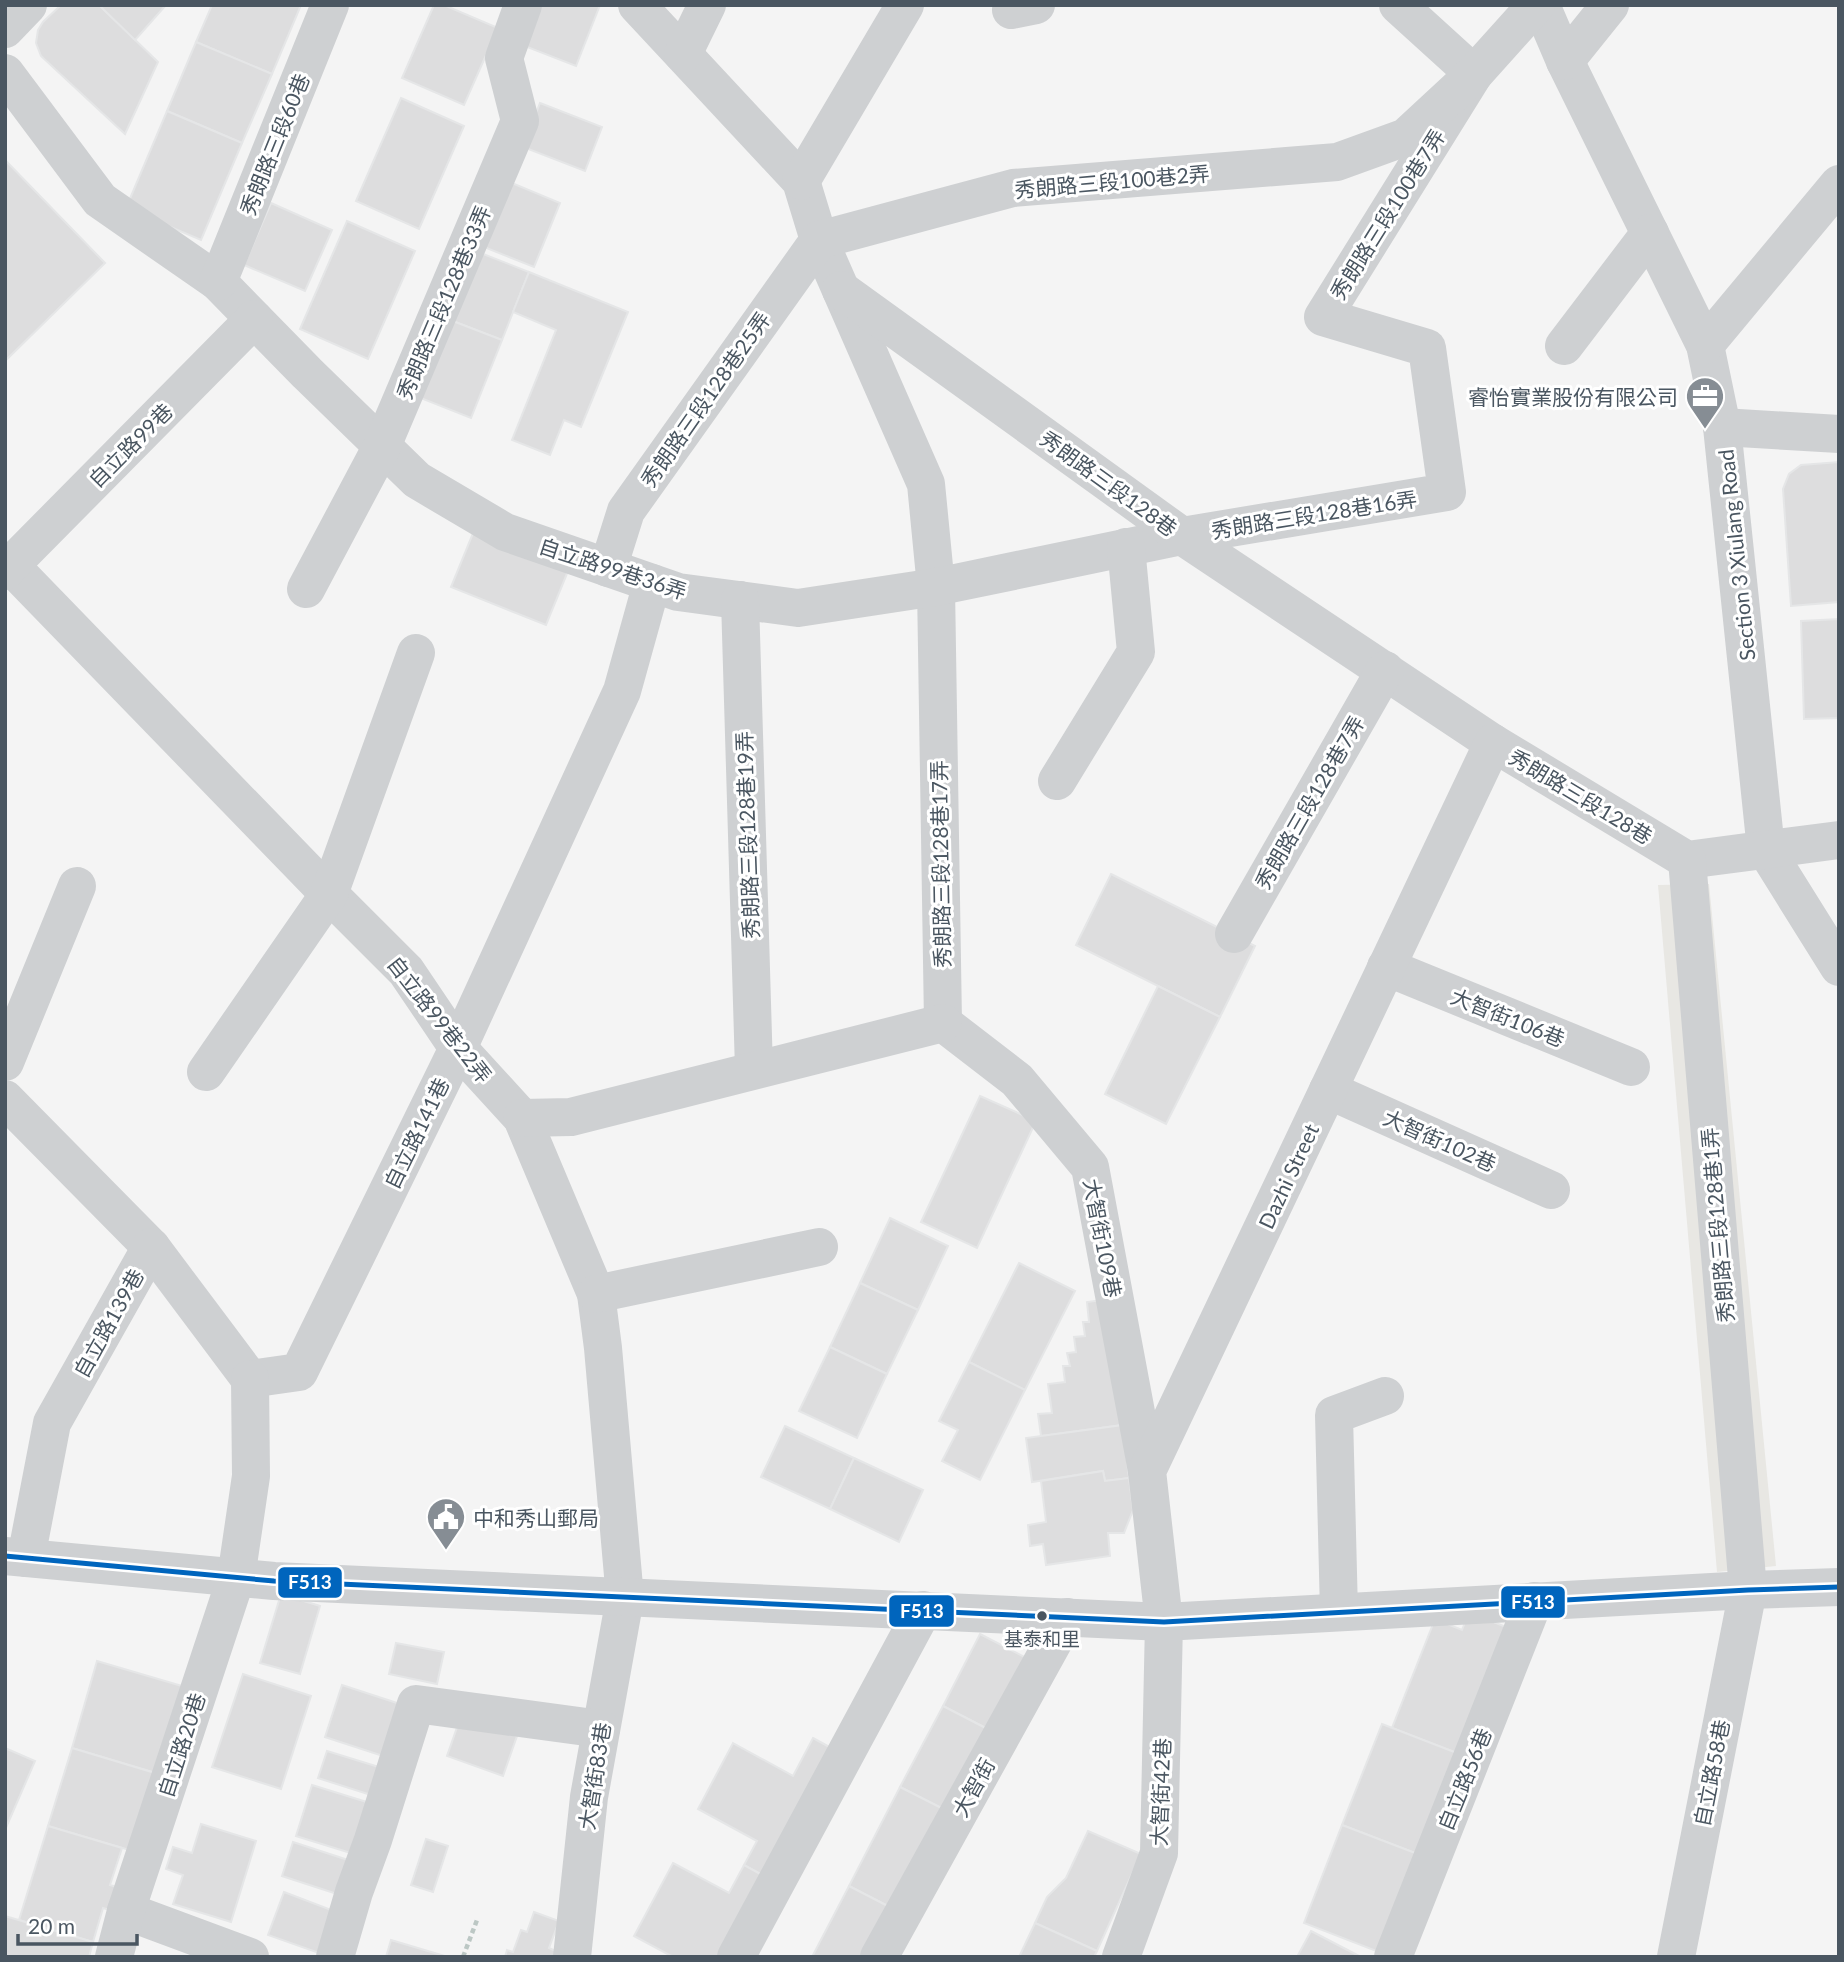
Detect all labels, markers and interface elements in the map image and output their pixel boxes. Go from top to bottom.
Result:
street label: 秀朗路三段60巷 [234,70,314,218]
street label: 秀朗路三段100巷7弄 [1325,124,1449,304]
street label: 秀朗路三段100巷2弄 [1013,160,1211,202]
street label: 秀朗路三段128巷33弄 [391,201,495,403]
street label: 秀朗路三段128巷25弄 [635,307,775,491]
office icon: 睿怡實業股份有限公司 [1684,375,1726,430]
place label: 睿怡實業股份有限公司 [1468,384,1678,409]
street label: 自立路99巷 [83,398,177,492]
street label: 秀朗路三段128巷 [1036,425,1182,541]
street label: Section 3 Xiulang Road [1712,448,1760,662]
street label: 秀朗路三段128巷16弄 [1209,485,1419,543]
street label: 自立路99巷36弄 [536,532,690,604]
street label: 秀朗路三段128巷7弄 [1249,711,1369,893]
street label: 秀朗路三段128巷19弄 [731,731,763,939]
street label: 秀朗路三段128巷 [1505,743,1657,849]
street label: 秀朗路三段128巷17弄 [926,760,954,968]
street label: 自立路99巷22弄 [383,951,497,1087]
street label: 大智街106巷 [1447,983,1569,1051]
street label: 自立路141巷 [378,1073,454,1193]
street label: 大智街102巷 [1380,1104,1500,1176]
street label: Dazhi Street [1253,1119,1323,1233]
street label: 秀朗路三段128巷1弄 [1696,1126,1738,1324]
street label: 大智街109巷 [1079,1176,1127,1300]
street label: 自立路139巷 [68,1264,148,1382]
public building icon: 中和秀山郵局 [425,1496,467,1551]
place label: 中和秀山郵局 [473,1505,599,1530]
line badge: F513 [277,1566,343,1599]
text: F513 [288,1570,332,1593]
line badge: F513 [1500,1585,1566,1619]
text: F513 [1511,1590,1555,1613]
line badge: F513 [888,1594,955,1628]
text: F513 [900,1599,944,1622]
marker: 基泰和里 [1035,1609,1049,1623]
place label: 基泰和里 [1004,1627,1080,1650]
street label: 自立路20巷 [152,1690,210,1800]
street label: 自立路58巷 [1688,1717,1734,1829]
street label: 大智街83巷 [573,1721,615,1831]
street label: 自立路56巷 [1432,1724,1496,1834]
street label: 大智街42巷 [1146,1737,1174,1847]
street label: 大智街 [947,1753,999,1821]
scale bar [18,1902,136,1946]
text: 20 m [28,1913,75,1938]

